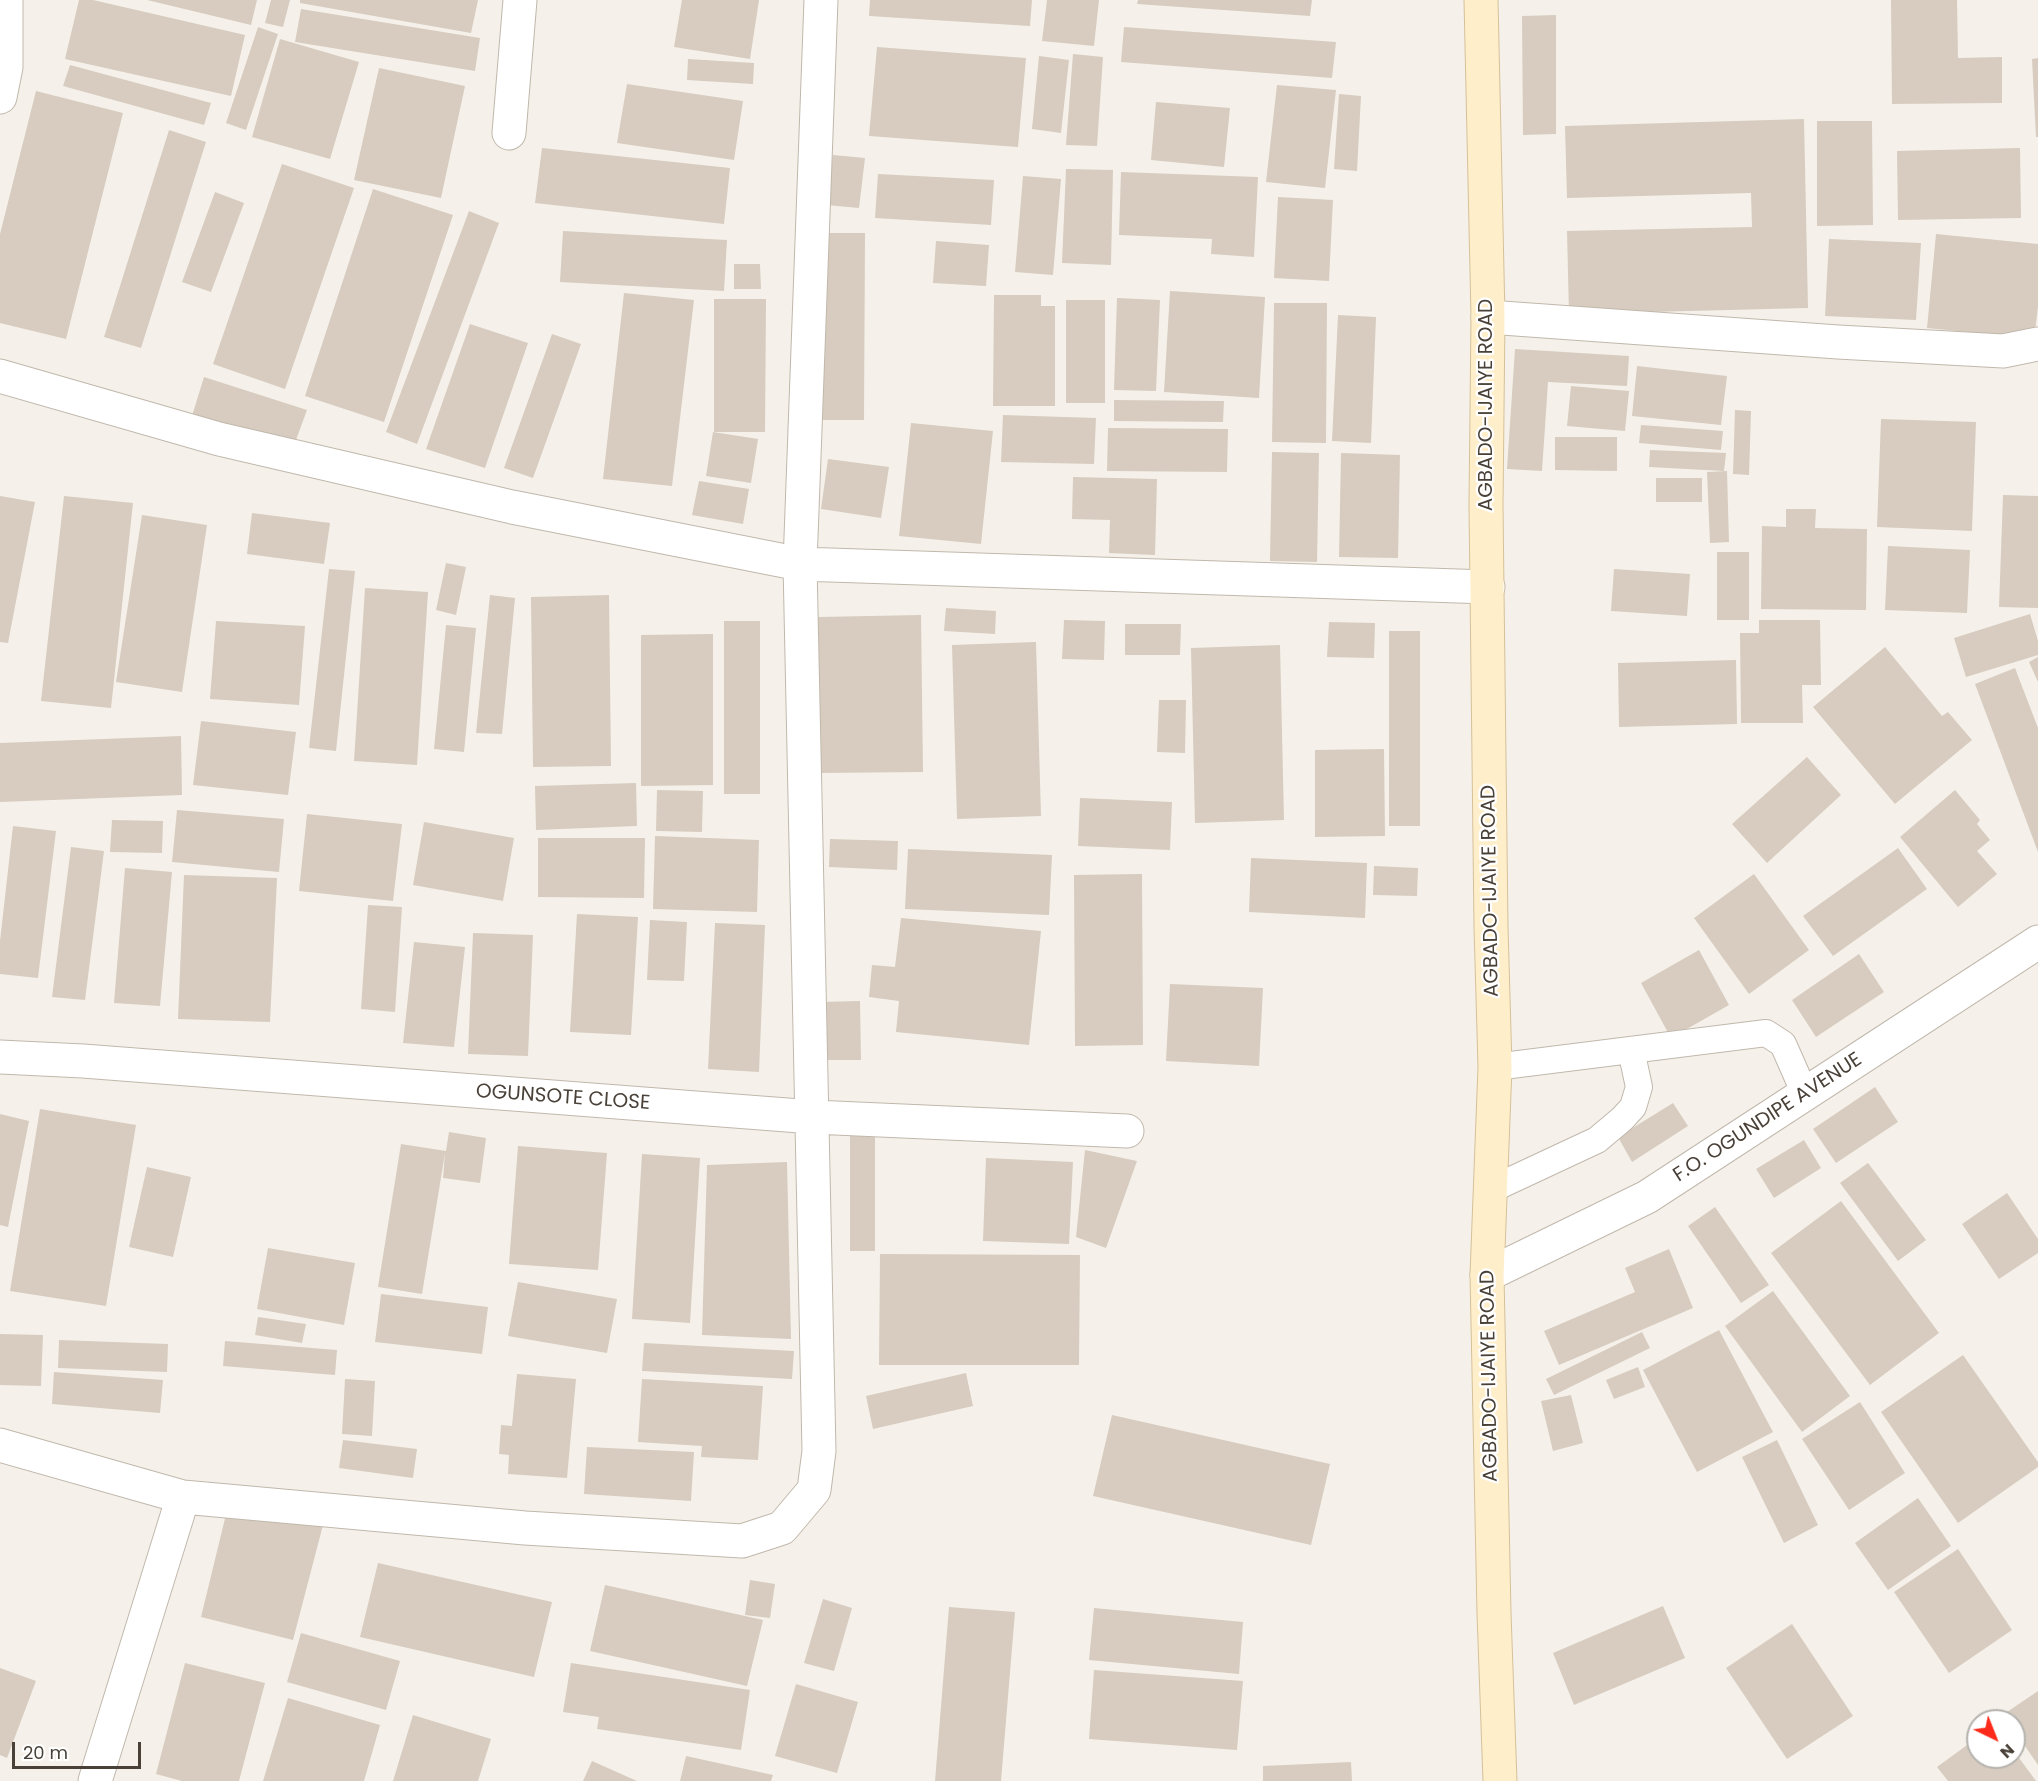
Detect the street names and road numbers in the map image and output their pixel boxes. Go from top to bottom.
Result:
street label: AGBADO-IJAIYE ROAD [1475,299,1499,511]
street label: AGBADO-IJAIYE ROAD [1477,785,1505,997]
street label: F.O. OGUNDIPE AVENUE [1669,1048,1867,1188]
street label: OGUNSOTE CLOSE [475,1080,651,1116]
street label: AGBADO-IJAIYE ROAD [1476,1270,1504,1482]

